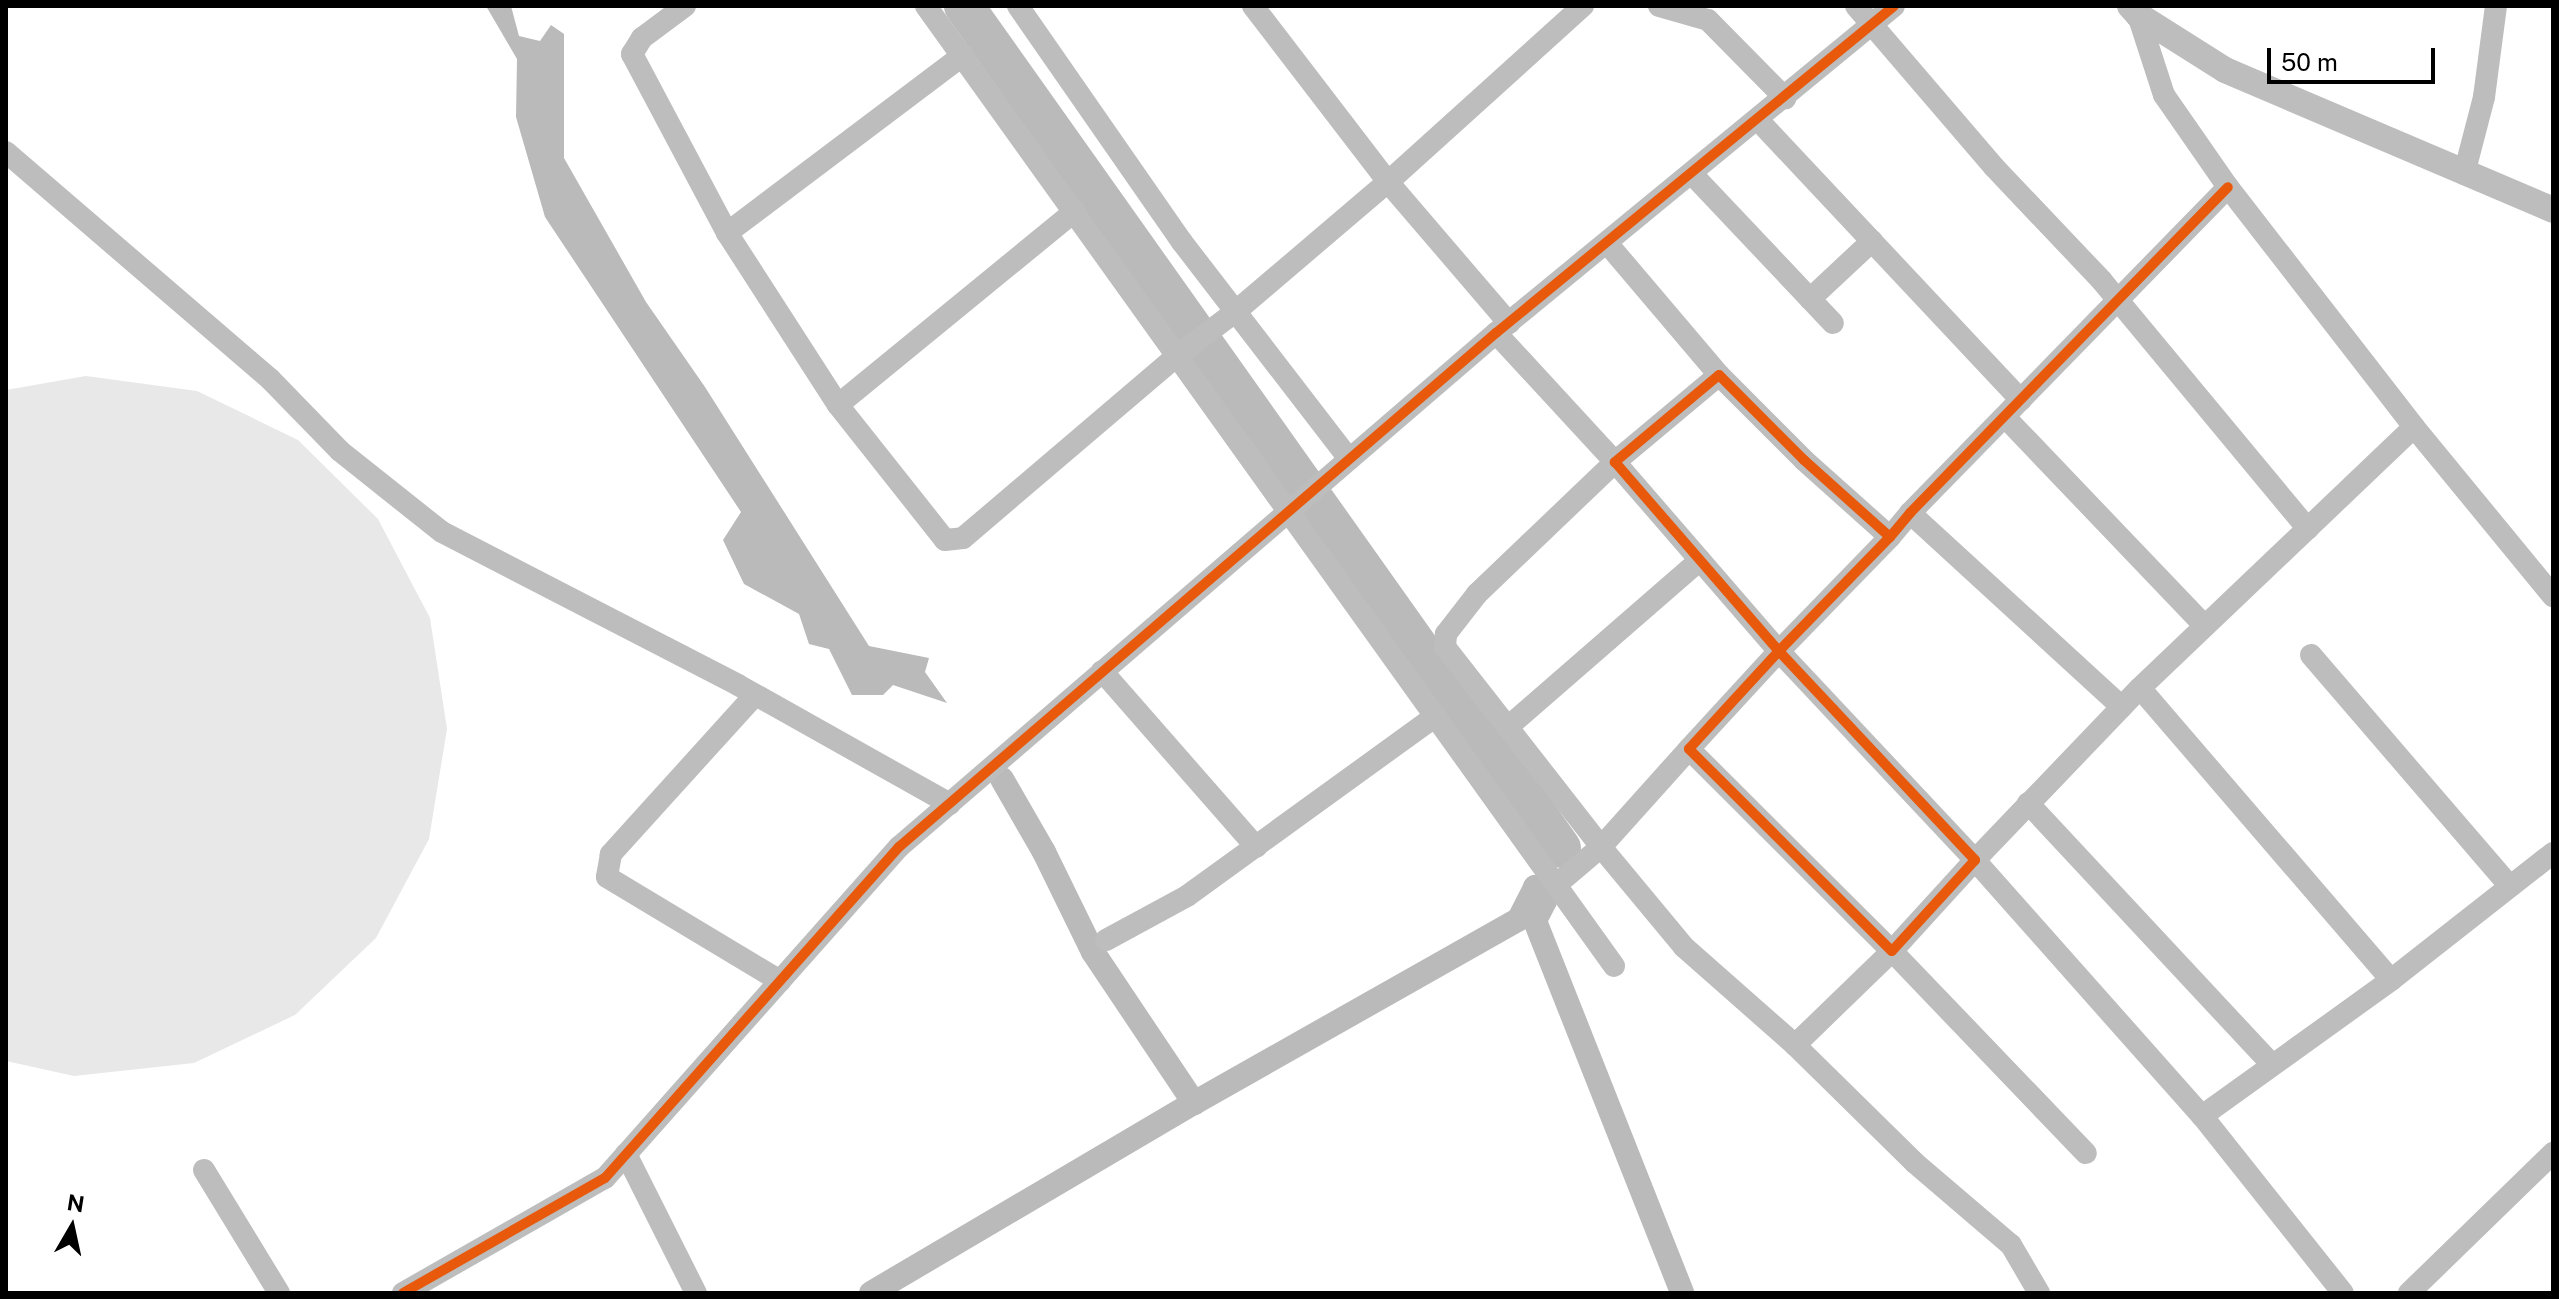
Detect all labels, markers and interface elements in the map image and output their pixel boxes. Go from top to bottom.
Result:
scale bar [2271,32,2439,82]
text: 50 m [2281,48,2338,76]
north arrow [32,1187,112,1267]
text: N [65,1189,86,1217]

